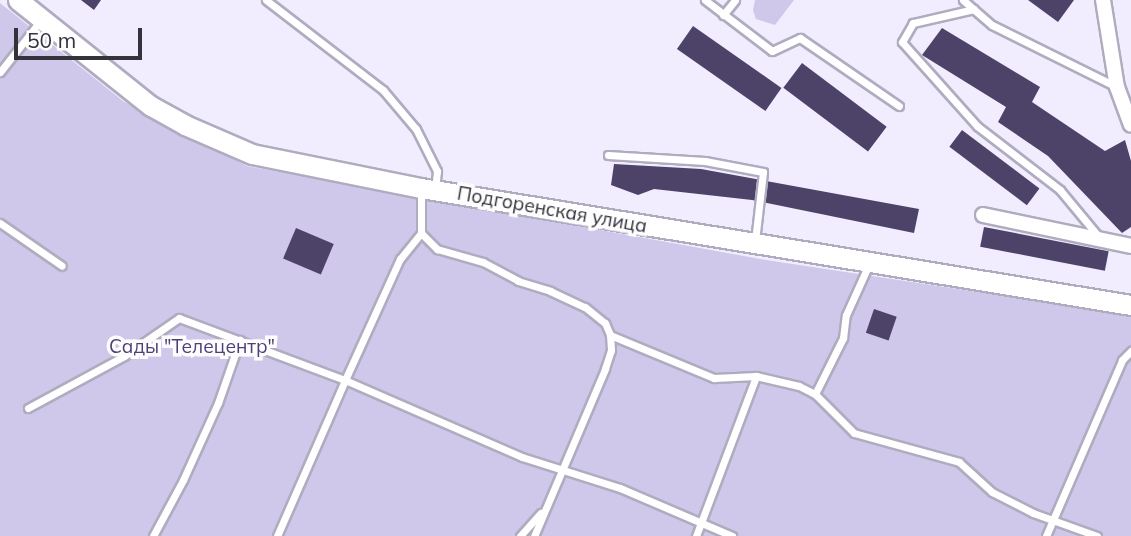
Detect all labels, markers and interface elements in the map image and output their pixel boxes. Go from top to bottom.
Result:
scale bar [18,14,145,58]
text: 50 m [27,27,76,53]
street label: Подгоренская улица [455,182,649,238]
park label: Сады "Телецентр" [109,336,275,358]

